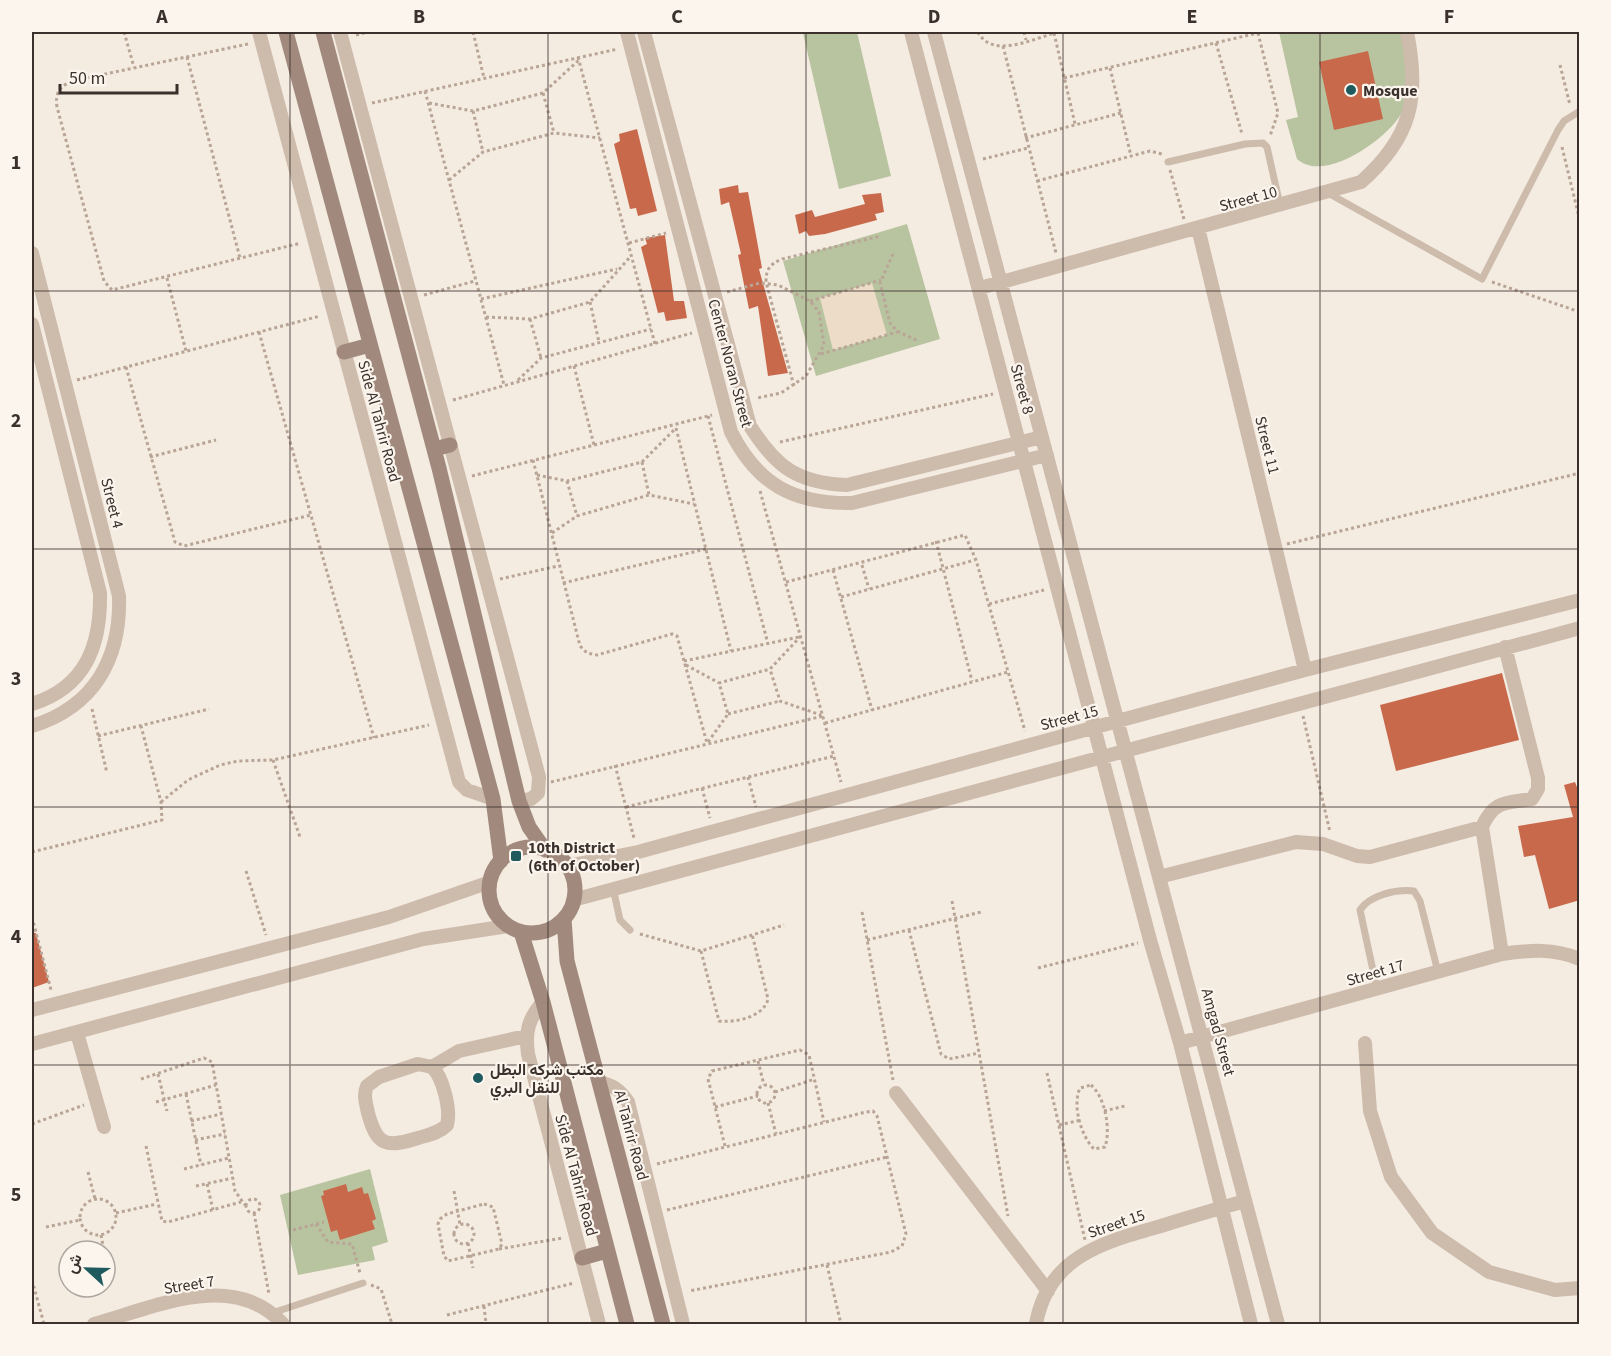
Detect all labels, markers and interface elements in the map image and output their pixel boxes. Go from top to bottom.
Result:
text: A [155,3,168,31]
text: B [413,3,425,31]
text: C [671,3,683,31]
text: D [928,3,940,31]
text: E [1187,3,1197,31]
text: F [1444,3,1454,31]
scale bar [60,57,177,95]
text: 50 m [69,66,105,91]
place label: Mosque [1363,80,1418,102]
marker: Mosque [1344,83,1358,97]
text: 1 [11,149,21,177]
street label: Street 10 [1217,181,1280,217]
street label: Center Noran Street [702,297,758,430]
street label: Side Al Tahrir Road [352,358,406,485]
street label: Street 8 [1005,362,1039,417]
text: 2 [11,407,21,435]
street label: Street 11 [1249,414,1285,477]
street label: Street 4 [95,476,129,531]
text: 3 [11,665,21,693]
street label: Street 15 [1038,700,1101,736]
place label: 10th District (6th of October) [528,837,640,877]
marker: 10th District (6th of October) [509,849,523,863]
text: 4 [11,923,22,951]
street label: Street 17 [1344,954,1407,992]
street label: Amgad Street [1196,986,1240,1079]
place label: مكتب شركه البطل للنقل البري [490,1059,604,1101]
marker: مكتب شركه البطل للنقل البري [471,1071,485,1085]
street label: Al Tahrir Road [608,1088,654,1183]
street label: Side Al Tahrir Road [549,1112,603,1239]
text: 5 [11,1181,21,1209]
street label: Street 15 [1085,1204,1148,1244]
north arrow [57,1239,117,1299]
text: ش [60,1251,88,1277]
street label: Street 7 [162,1270,216,1300]

